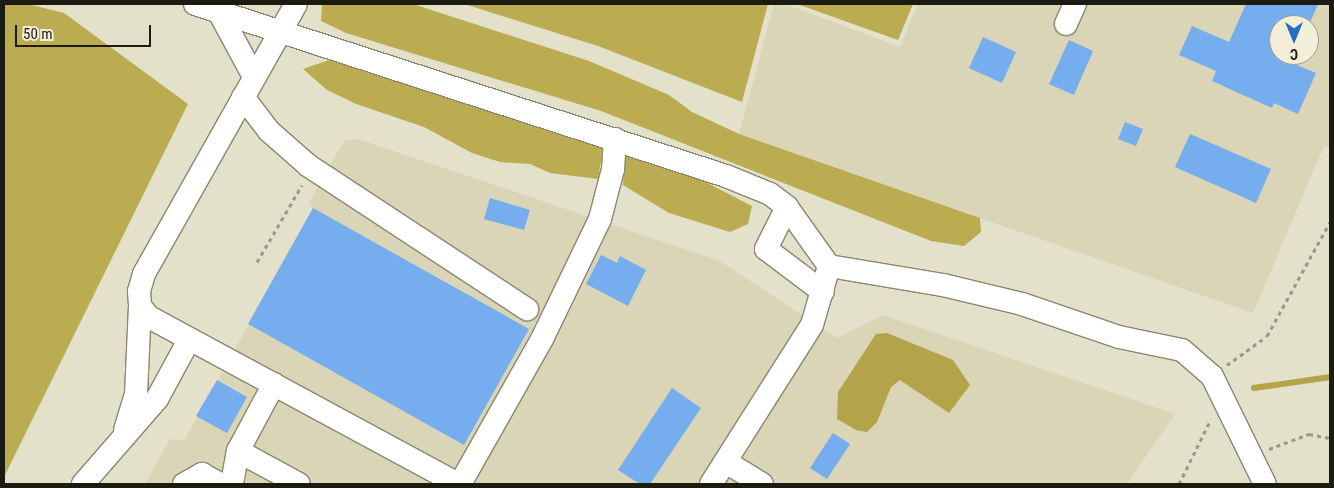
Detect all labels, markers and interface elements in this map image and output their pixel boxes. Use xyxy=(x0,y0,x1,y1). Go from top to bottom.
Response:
scale bar xyxy=(18,15,154,47)
north arrow xyxy=(1269,15,1319,65)
text: 50 m xyxy=(23,25,53,43)
text: С xyxy=(1290,46,1298,62)

